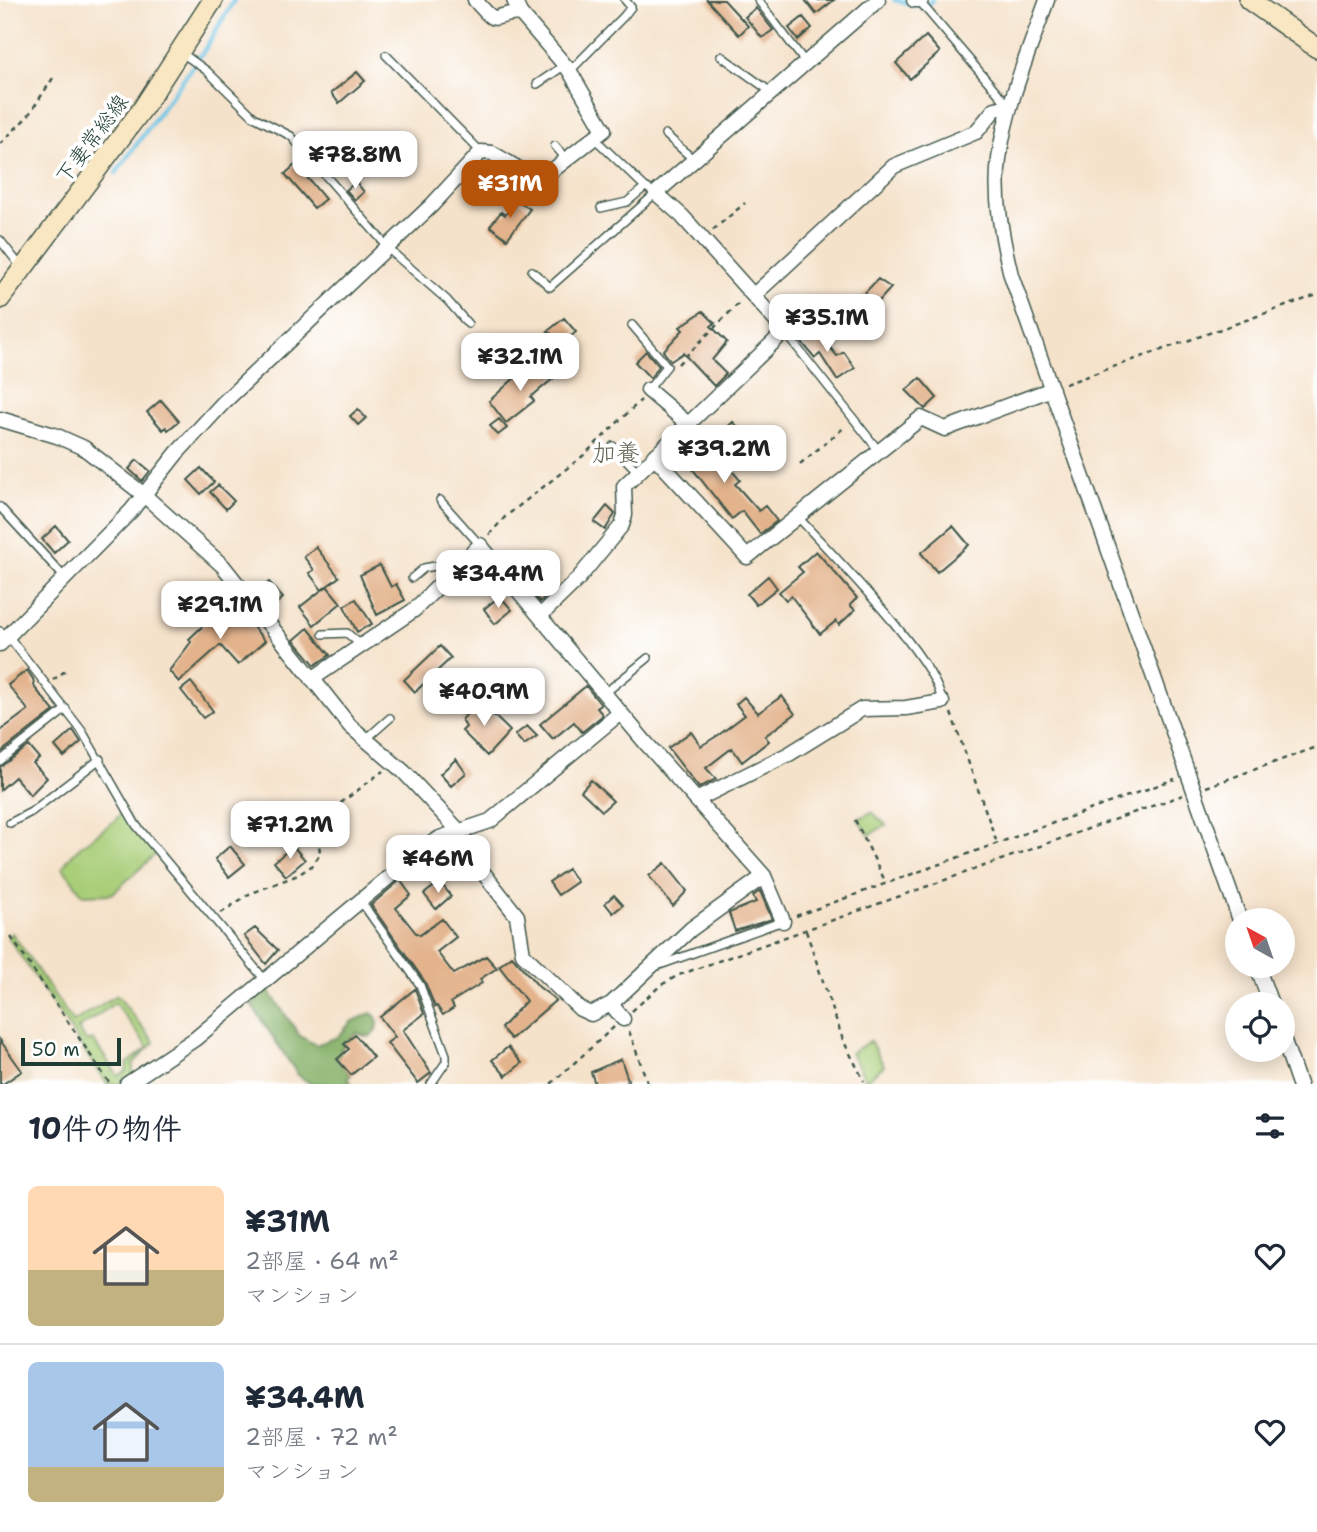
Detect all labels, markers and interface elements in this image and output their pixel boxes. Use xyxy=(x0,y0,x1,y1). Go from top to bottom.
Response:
street label: 下妻常総線 xyxy=(49,89,135,189)
pin: ¥78.8M xyxy=(298,132,412,191)
text: ¥78.8M xyxy=(308,139,402,169)
pin: ¥31M xyxy=(469,160,551,220)
text: ¥31M xyxy=(477,168,543,198)
pin: ¥35.1M xyxy=(770,294,884,354)
text: ¥35.1M xyxy=(785,302,869,332)
pin: ¥32.1M xyxy=(463,334,577,393)
text: ¥32.1M xyxy=(477,341,563,371)
pin: ¥39.2M xyxy=(667,426,781,485)
text: ¥39.2M xyxy=(677,433,771,463)
district label: 加養 xyxy=(592,437,640,469)
pin: ¥34.4M xyxy=(441,550,555,610)
text: ¥34.4M xyxy=(452,558,544,588)
pin: ¥29.1M xyxy=(163,582,277,641)
text: ¥29.1M xyxy=(177,589,263,619)
pin: ¥40.9M xyxy=(427,668,541,728)
text: ¥40.9M xyxy=(439,676,529,706)
pin: ¥71.2M xyxy=(233,802,347,861)
text: ¥71.2M xyxy=(247,809,333,839)
pin: ¥46M xyxy=(397,836,479,895)
text: ¥46M xyxy=(402,843,474,873)
north arrow xyxy=(1225,908,1295,978)
map controls xyxy=(1225,908,1295,1062)
button: locate xyxy=(1225,992,1295,1062)
scale bar xyxy=(21,1035,121,1067)
text: 50 m xyxy=(32,1037,80,1062)
icon: filters xyxy=(1251,1107,1289,1145)
text: 10件の物件 xyxy=(28,1108,182,1149)
text: ¥31M xyxy=(245,1201,330,1242)
icon: home xyxy=(84,1214,168,1298)
icon: heart xyxy=(1251,1237,1289,1275)
text: 2部屋 · 64 m² xyxy=(245,1246,399,1276)
text: マンション xyxy=(245,1280,359,1310)
text: ¥34.4M xyxy=(245,1377,365,1418)
icon: home xyxy=(84,1390,168,1474)
icon: heart xyxy=(1251,1413,1289,1451)
text: 2部屋 · 72 m² xyxy=(245,1422,398,1452)
text: マンション xyxy=(245,1456,359,1486)

